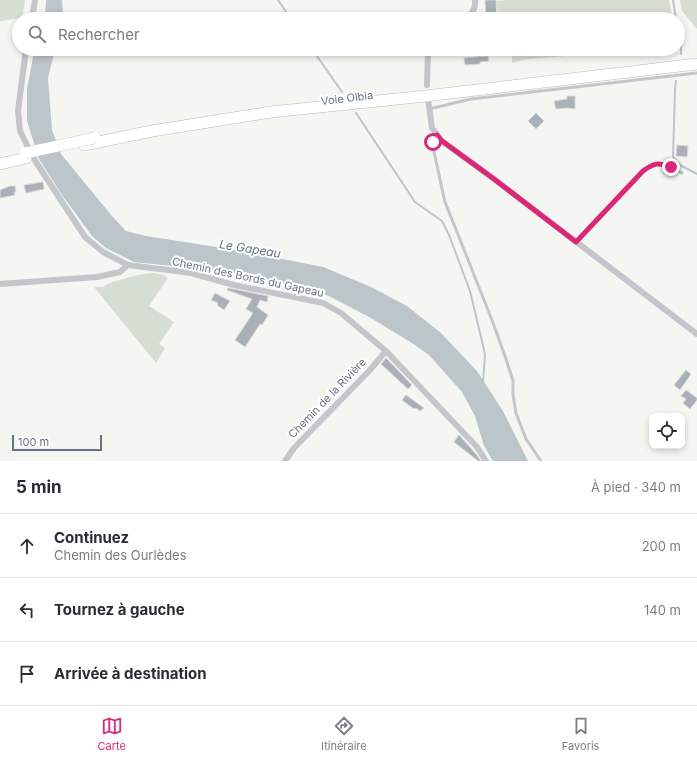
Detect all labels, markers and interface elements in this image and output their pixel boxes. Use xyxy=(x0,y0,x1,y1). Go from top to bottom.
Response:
search box xyxy=(12,12,685,56)
icon: search xyxy=(26,23,48,45)
text: Rechercher xyxy=(58,25,140,44)
street label: Voie Olbia xyxy=(320,88,374,108)
route start xyxy=(424,133,442,151)
route end xyxy=(662,158,680,176)
water label: Le Gapeau xyxy=(218,236,282,261)
street label: Chemin des Bords du Gapeau xyxy=(171,254,325,300)
street label: Chemin de la Rivière xyxy=(285,355,369,441)
map controls xyxy=(649,413,685,449)
button: locate xyxy=(649,413,685,449)
scale bar xyxy=(12,433,102,452)
text: 100 m xyxy=(18,435,49,449)
text: 5 min xyxy=(16,477,62,497)
text: À pied · 340 m xyxy=(591,479,681,495)
text: Continuez xyxy=(54,528,129,547)
icon: ahead xyxy=(16,535,38,557)
text: 200 m xyxy=(642,538,681,554)
text: Chemin des Ourlèdes xyxy=(54,547,187,563)
icon: left xyxy=(16,599,38,621)
text: Tournez à gauche xyxy=(54,600,185,619)
text: 140 m xyxy=(644,602,681,618)
icon: arrive xyxy=(16,663,38,685)
text: Arrivée à destination xyxy=(54,664,207,683)
tab: Carte xyxy=(98,715,126,753)
tab: Itinéraire xyxy=(321,715,367,753)
tab: Favoris xyxy=(562,715,599,753)

